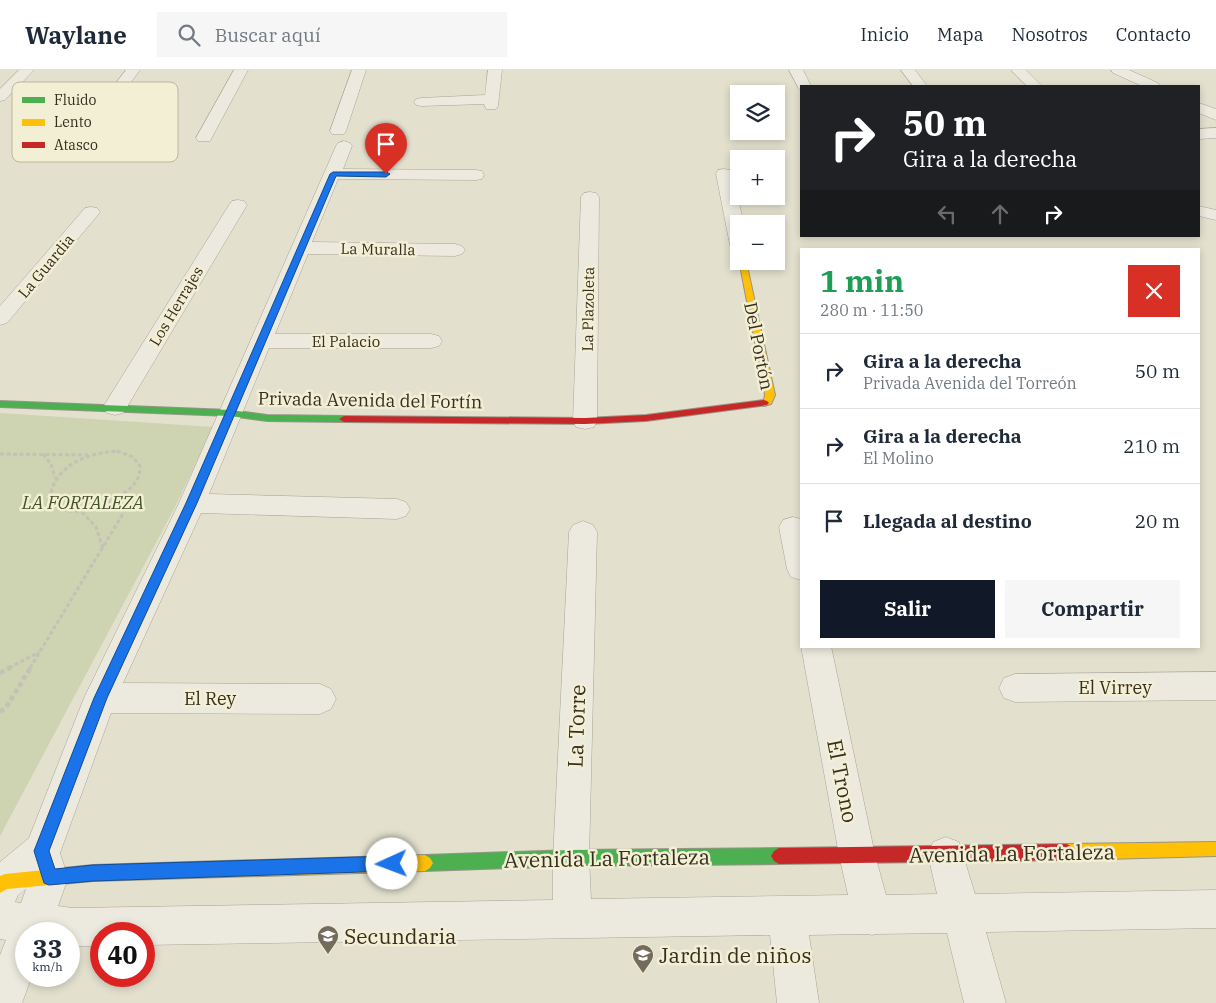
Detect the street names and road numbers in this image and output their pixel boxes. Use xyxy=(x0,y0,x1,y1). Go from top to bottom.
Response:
street label: La Guardia xyxy=(14,230,78,302)
street label: La Muralla xyxy=(340,239,416,259)
street label: Los Herrajes xyxy=(145,263,207,349)
street label: La Plazoleta xyxy=(578,267,598,351)
street label: Del Portón xyxy=(739,300,779,392)
street label: El Palacio xyxy=(312,332,380,351)
street label: Privada Avenida del Fortín xyxy=(258,387,482,413)
street label: El Virrey xyxy=(1078,676,1152,699)
street label: La Torre xyxy=(561,684,591,768)
street label: El Rey xyxy=(184,687,236,710)
street label: El Trono xyxy=(821,737,865,825)
street label: Avenida La Fortaleza xyxy=(909,837,1115,869)
street label: Avenida La Fortaleza xyxy=(504,842,710,874)

